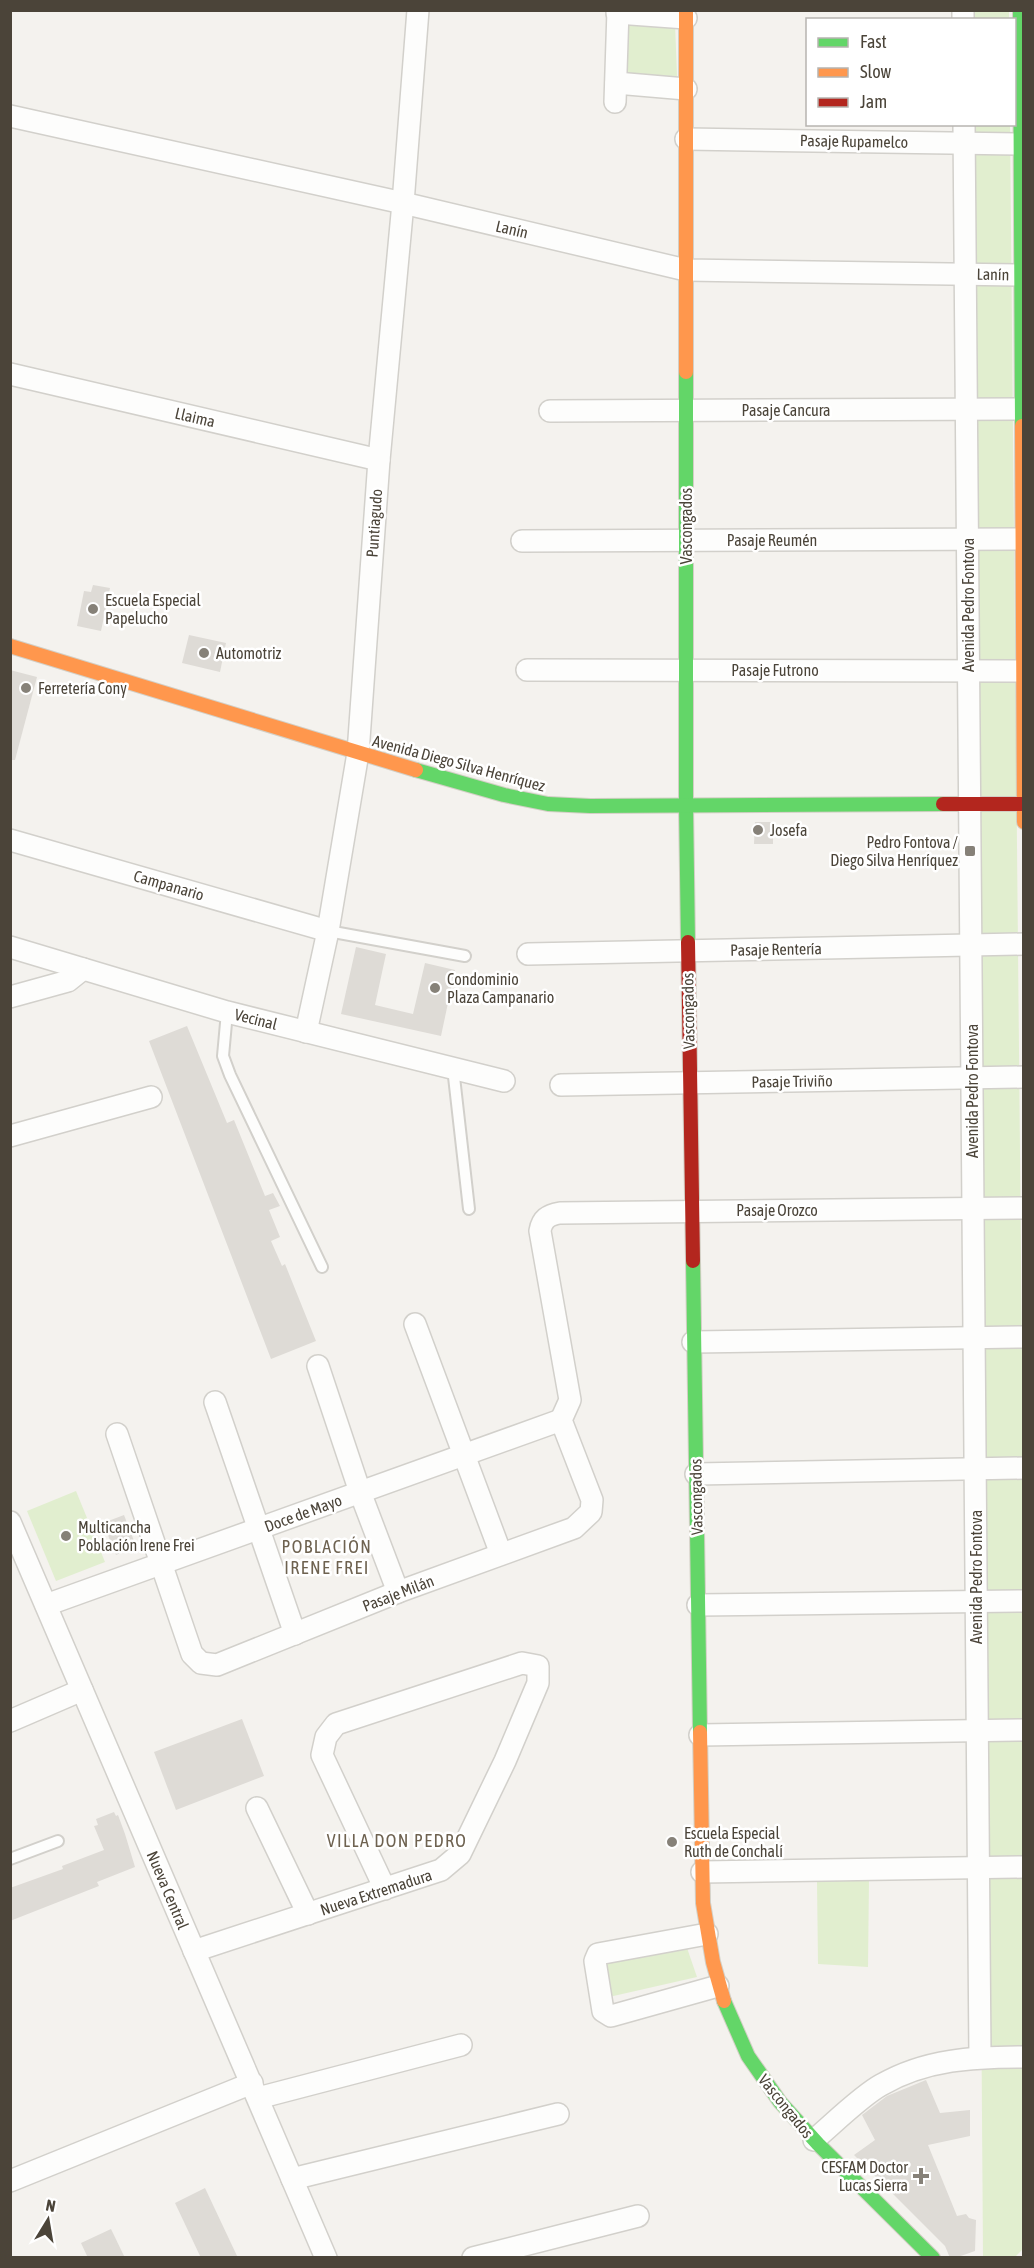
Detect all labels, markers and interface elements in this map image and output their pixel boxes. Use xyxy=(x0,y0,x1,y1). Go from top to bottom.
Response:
legend xyxy=(806,18,1016,126)
text: Fast xyxy=(860,31,887,52)
text: Slow xyxy=(860,61,891,82)
text: Jam xyxy=(860,91,887,112)
street label: Pasaje Rupamelco xyxy=(800,131,908,152)
street label: Lanín xyxy=(494,217,530,241)
street label: Lanín xyxy=(976,265,1010,283)
street label: Pasaje Cancura xyxy=(741,401,831,420)
street label: Llaima xyxy=(173,404,217,430)
street label: Vascongados xyxy=(677,487,696,564)
street label: Puntiagudo xyxy=(363,488,386,558)
street label: Pasaje Reumén xyxy=(727,531,817,550)
street label: Avenida Pedro Fontova xyxy=(959,538,977,672)
place label: Escuela Especial Papelucho xyxy=(105,591,202,628)
marker: Escuela Especial Papelucho xyxy=(86,602,100,616)
place label: Automotriz xyxy=(216,644,282,662)
marker: Automotriz xyxy=(197,646,211,660)
street label: Pasaje Futrono xyxy=(731,661,819,680)
place label: Ferretería Cony xyxy=(38,679,127,698)
marker: Ferretería Cony xyxy=(19,681,33,695)
street label: Avenida Diego Silva Henríquez xyxy=(370,731,548,796)
place label: Josefa xyxy=(770,821,807,839)
marker: Josefa xyxy=(751,823,765,837)
place label: Pedro Fontova / Diego Silva Henríquez xyxy=(830,833,959,870)
marker: Pedro Fontova / Diego Silva Henríquez xyxy=(963,844,977,858)
street label: Campanario xyxy=(131,866,206,905)
street label: Pasaje Rentería xyxy=(730,939,822,960)
place label: Condominio Plaza Campanario xyxy=(447,970,554,1007)
street label: Vascongados xyxy=(678,972,699,1049)
marker: Condominio Plaza Campanario xyxy=(428,981,442,995)
street label: Vecinal xyxy=(233,1005,280,1033)
street label: Avenida Pedro Fontova xyxy=(963,1024,981,1158)
street label: Pasaje Triviño xyxy=(751,1071,833,1092)
street label: Pasaje Orozco xyxy=(736,1201,818,1220)
street label: Vascongados xyxy=(686,1458,707,1535)
street label: Doce de Mayo xyxy=(262,1491,344,1536)
street label: Avenida Pedro Fontova xyxy=(967,1510,985,1644)
place label: Multicancha Población Irene Frei xyxy=(78,1518,195,1554)
marker: Multicancha Población Irene Frei xyxy=(59,1529,73,1543)
district label: POBLACIÓN IRENE FREI xyxy=(282,1536,372,1578)
street label: Pasaje Milán xyxy=(360,1571,437,1616)
place label: Escuela Especial Ruth de Conchalí xyxy=(684,1824,783,1860)
district label: VILLA DON PEDRO xyxy=(327,1830,467,1851)
marker: Escuela Especial Ruth de Conchalí xyxy=(665,1835,679,1849)
street label: Nueva Central xyxy=(143,1848,193,1933)
street label: Nueva Extremadura xyxy=(318,1865,434,1919)
street label: Vascongados xyxy=(754,2071,817,2142)
place label: CESFAM Doctor Lucas Sierra xyxy=(821,2158,908,2194)
marker: CESFAM Doctor Lucas Sierra xyxy=(912,2167,930,2185)
north arrow xyxy=(18,2190,78,2250)
text: N xyxy=(45,2196,57,2215)

